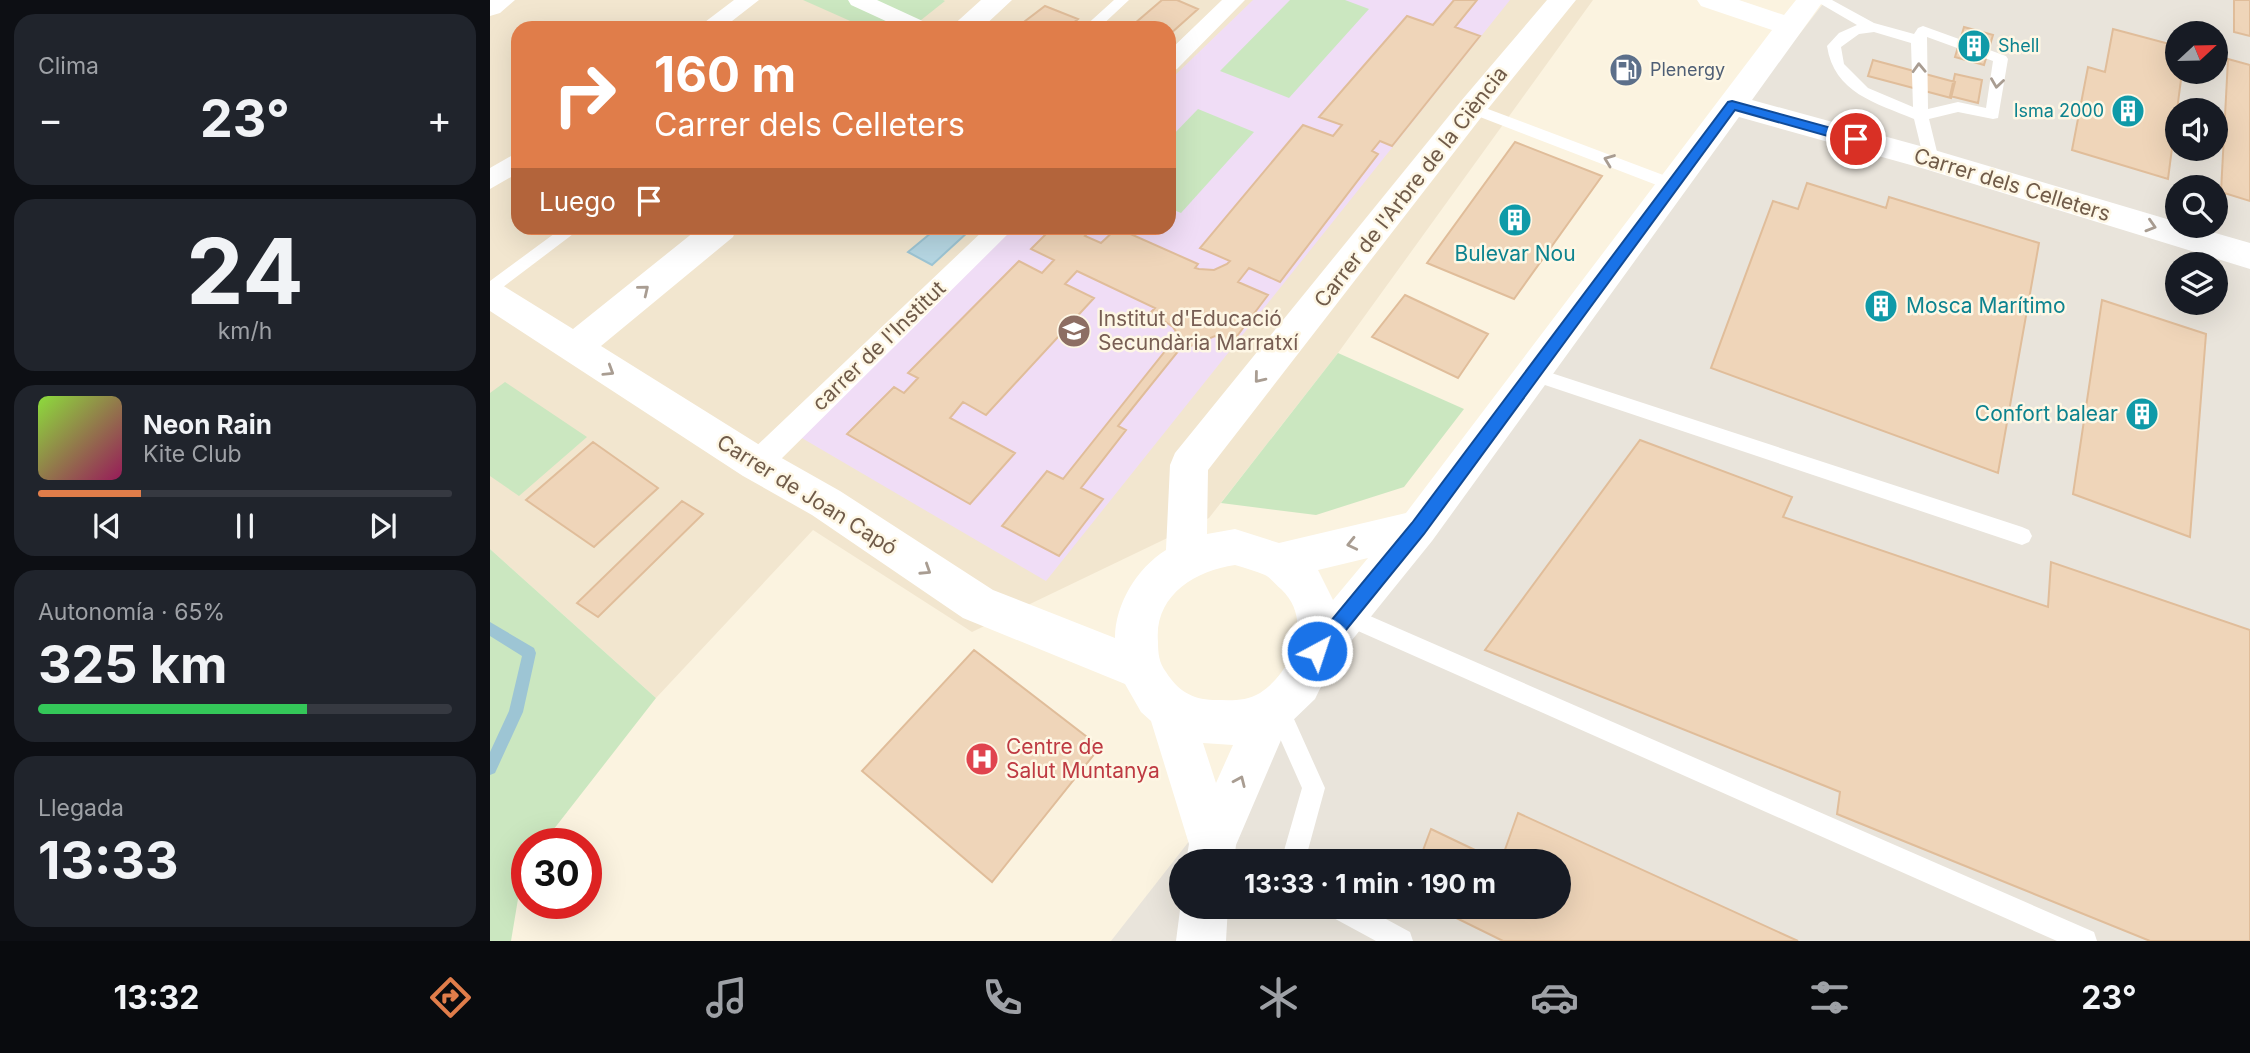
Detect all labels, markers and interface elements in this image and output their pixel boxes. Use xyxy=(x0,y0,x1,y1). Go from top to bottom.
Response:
north arrow xyxy=(2165,21,2228,84)
map controls xyxy=(2165,21,2228,315)
building icon: Shell xyxy=(1955,27,1993,65)
place label: Shell xyxy=(1998,35,2039,56)
text: 160 m xyxy=(654,45,796,104)
icon: right xyxy=(539,49,630,140)
fuel station icon: Plenergy xyxy=(1607,51,1645,89)
text: Clima xyxy=(38,52,99,80)
place label: Plenergy xyxy=(1650,59,1725,80)
street label: Carrer de l'Arbre de la Ciència xyxy=(1309,61,1512,312)
one-way arrow xyxy=(1912,63,1927,74)
one-way arrow xyxy=(1990,77,2005,89)
text: 23° xyxy=(200,87,290,150)
building icon: Isma 2000 xyxy=(2109,92,2147,130)
text: − xyxy=(38,96,63,142)
text: + xyxy=(427,96,452,142)
button: sound xyxy=(2165,98,2228,161)
place label: Isma 2000 xyxy=(2014,100,2104,121)
text: Carrer dels Celleters xyxy=(654,105,965,144)
pin xyxy=(1826,109,1886,169)
icon: arrive xyxy=(1837,120,1875,158)
street label: Carrer dels Celleters xyxy=(1911,143,2113,226)
one-way arrow xyxy=(1604,155,1616,169)
button: search xyxy=(2165,175,2228,238)
icon: arrive xyxy=(630,182,668,220)
text: Luego xyxy=(539,186,616,217)
building icon: Bulevar Nou xyxy=(1496,201,1534,239)
text: 24 xyxy=(186,216,304,326)
one-way arrow xyxy=(2145,218,2157,233)
place label: Bulevar Nou xyxy=(1454,241,1576,266)
button: layers xyxy=(2165,252,2228,315)
street label: carrer de l'Institut xyxy=(807,276,951,416)
one-way arrow xyxy=(636,286,649,298)
building icon: Mosca Marítimo xyxy=(1862,287,1900,325)
place label: Mosca Marítimo xyxy=(1906,293,2066,318)
place label: Institut d'Educació Secundària Marratxí xyxy=(1098,306,1299,355)
school or university icon: Institut d'Educació Secundària Marratxí xyxy=(1055,312,1093,350)
text: km/h xyxy=(218,317,272,345)
one-way arrow xyxy=(601,363,614,376)
one-way arrow xyxy=(1254,370,1267,383)
building icon: Confort balear xyxy=(2123,395,2161,433)
place label: Confort balear xyxy=(1975,401,2118,426)
text: Neon Rain xyxy=(143,409,272,440)
street label: Carrer de Joan Capó xyxy=(713,429,902,560)
text: Kite Club xyxy=(143,440,242,468)
icon: previous xyxy=(88,507,126,545)
icon: pause xyxy=(226,507,264,545)
icon: next xyxy=(364,507,402,545)
one-way arrow xyxy=(1346,536,1358,550)
one-way arrow xyxy=(919,561,932,574)
text: Autonomía · 65% xyxy=(38,598,225,626)
position arrow xyxy=(1280,614,1354,688)
text: 325 km xyxy=(38,633,228,696)
place label: Centre de Salut Muntanya xyxy=(1006,734,1160,783)
hospital icon: Centre de Salut Muntanya xyxy=(963,740,1001,778)
one-way arrow xyxy=(1232,776,1246,788)
text: Llegada xyxy=(38,794,124,822)
speed limit sign: 30 xyxy=(511,828,602,919)
text: 13:33 xyxy=(38,829,179,892)
text: 13:33 · 1 min · 190 m xyxy=(1244,868,1496,899)
icon: directions xyxy=(426,973,475,1022)
icon: music xyxy=(702,973,751,1022)
icon: phone xyxy=(978,973,1027,1022)
icon: climate xyxy=(1254,973,1303,1022)
icon: car xyxy=(1530,973,1579,1022)
icon: filters xyxy=(1805,973,1854,1022)
text: 13:32 xyxy=(113,978,199,1017)
text: 23° xyxy=(2081,978,2137,1017)

